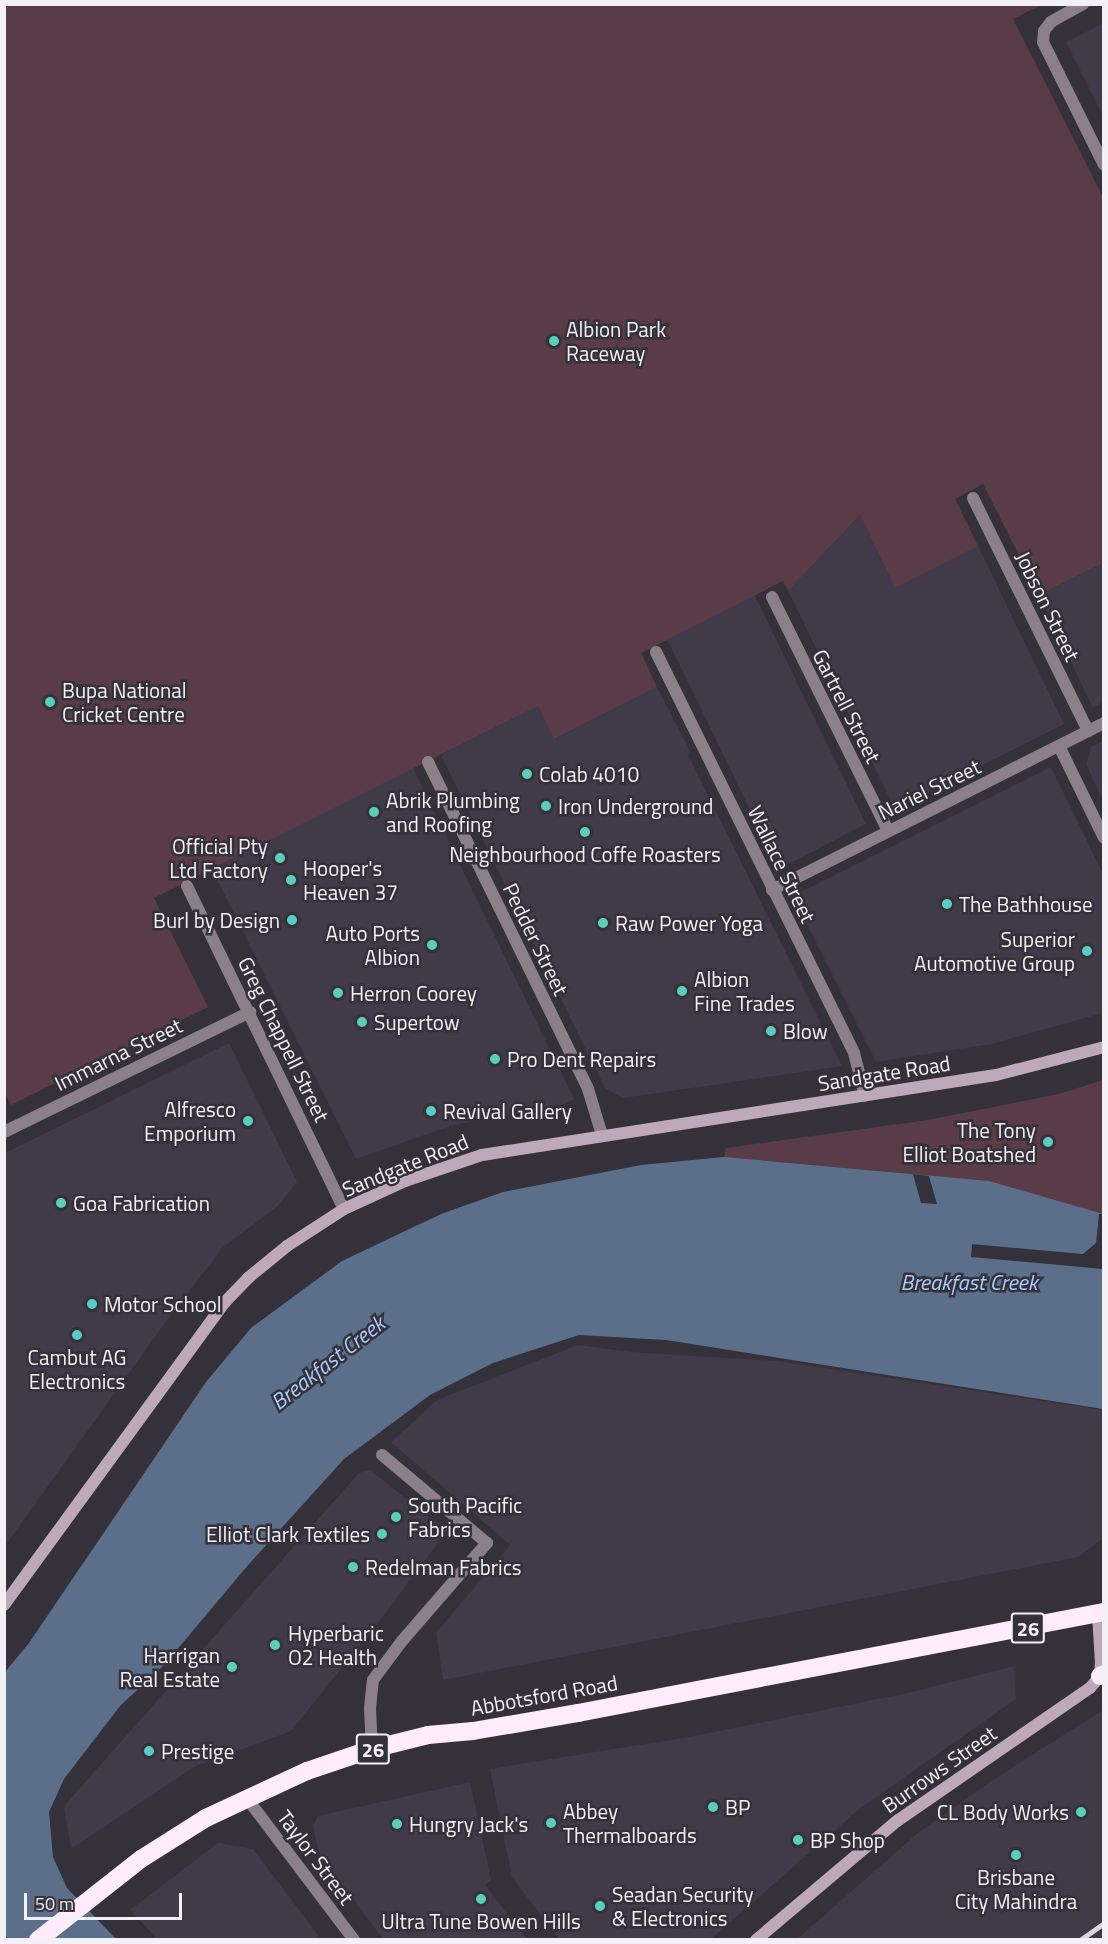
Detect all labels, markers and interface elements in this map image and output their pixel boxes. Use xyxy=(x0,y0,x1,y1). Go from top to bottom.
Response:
place label: Albion Park Raceway xyxy=(566,316,666,366)
marker: Albion Park Raceway xyxy=(547,334,561,348)
street label: Jobson Street xyxy=(1011,547,1085,665)
street label: Gartrell Street xyxy=(808,645,886,767)
place label: Bupa National Cricket Centre xyxy=(62,677,187,727)
marker: Bupa National Cricket Centre xyxy=(43,695,57,709)
street label: Nariel Street xyxy=(874,753,984,825)
place label: Colab 4010 xyxy=(539,761,639,787)
marker: Colab 4010 xyxy=(520,767,534,781)
place label: Abrik Plumbing and Roofing xyxy=(386,787,520,837)
place label: Iron Underground xyxy=(558,793,713,819)
marker: Iron Underground xyxy=(539,799,553,813)
street label: Wallace Street xyxy=(743,801,821,927)
marker: Abrik Plumbing and Roofing xyxy=(367,805,381,819)
marker: Neighbourhood Coffe Roasters xyxy=(578,825,592,839)
place label: Official Pty Ltd Factory xyxy=(169,833,268,883)
place label: Neighbourhood Coffe Roasters xyxy=(449,841,721,867)
marker: Official Pty Ltd Factory xyxy=(273,851,287,865)
place label: Hooper's Heaven 37 xyxy=(303,855,398,905)
marker: Hooper's Heaven 37 xyxy=(284,873,298,887)
street label: Pedder Street xyxy=(498,879,574,999)
place label: The Bathhouse xyxy=(959,891,1093,917)
marker: The Bathhouse xyxy=(940,897,954,911)
place label: Burl by Design xyxy=(153,907,280,933)
place label: Raw Power Yoga xyxy=(615,910,763,936)
marker: Burl by Design xyxy=(285,913,299,927)
marker: Raw Power Yoga xyxy=(596,916,610,930)
place label: Auto Ports Albion xyxy=(325,920,420,970)
place label: Superior Automotive Group xyxy=(914,926,1075,976)
marker: Auto Ports Albion xyxy=(425,938,439,952)
marker: Superior Automotive Group xyxy=(1080,944,1094,958)
street label: Greg Chappell Street xyxy=(233,952,335,1126)
place label: Albion Fine Trades xyxy=(694,966,795,1016)
place label: Herron Coorey xyxy=(350,980,477,1006)
marker: Albion Fine Trades xyxy=(675,984,689,998)
marker: Herron Coorey xyxy=(331,986,345,1000)
place label: Supertow xyxy=(374,1009,460,1035)
street label: Immarna Street xyxy=(50,1012,186,1096)
marker: Supertow xyxy=(355,1015,369,1029)
place label: Blow xyxy=(783,1018,828,1044)
marker: Blow xyxy=(764,1024,778,1038)
place label: Pro Dent Repairs xyxy=(507,1046,656,1072)
street label: Sandgate Road xyxy=(816,1050,952,1096)
marker: Pro Dent Repairs xyxy=(488,1052,502,1066)
place label: Alfresco Emporium xyxy=(144,1096,236,1146)
place label: Revival Gallery xyxy=(443,1098,572,1124)
marker: Revival Gallery xyxy=(424,1104,438,1118)
marker: Alfresco Emporium xyxy=(241,1114,255,1128)
place label: The Tony Elliot Boatshed xyxy=(902,1117,1036,1167)
street label: Sandgate Road xyxy=(338,1128,472,1202)
marker: The Tony Elliot Boatshed xyxy=(1041,1135,1055,1149)
place label: Goa Fabrication xyxy=(73,1190,210,1216)
marker: Goa Fabrication xyxy=(54,1196,68,1210)
water label: Breakfast Creek xyxy=(900,1270,1038,1296)
place label: Motor School xyxy=(104,1291,222,1317)
marker: Motor School xyxy=(85,1297,99,1311)
water label: Breakfast Creek xyxy=(266,1310,390,1416)
marker: Cambut AG Electronics xyxy=(70,1328,84,1342)
place label: Cambut AG Electronics xyxy=(28,1344,126,1394)
place label: South Pacific Fabrics xyxy=(408,1492,522,1542)
marker: South Pacific Fabrics xyxy=(389,1510,403,1524)
place label: Elliot Clark Textiles xyxy=(206,1521,370,1547)
marker: Elliot Clark Textiles xyxy=(375,1527,389,1541)
place label: Redelman Fabrics xyxy=(365,1554,522,1580)
marker: Redelman Fabrics xyxy=(346,1560,360,1574)
road number: 26 xyxy=(1010,1611,1046,1645)
place label: Hyperbaric O2 Health xyxy=(288,1620,384,1670)
marker: Hyperbaric O2 Health xyxy=(266,1636,284,1654)
place label: Harrigan Real Estate xyxy=(119,1642,220,1692)
marker: Harrigan Real Estate xyxy=(225,1660,239,1674)
street label: Abbotsford Road xyxy=(469,1670,619,1720)
street label: Burrows Street xyxy=(877,1720,1001,1818)
road number: 26 xyxy=(355,1732,391,1766)
place label: Prestige xyxy=(161,1738,234,1764)
marker: Prestige xyxy=(142,1744,156,1758)
place label: BP xyxy=(725,1794,750,1820)
place label: Abbey Thermalboards xyxy=(563,1798,697,1848)
place label: CL Body Works xyxy=(937,1799,1069,1825)
marker: BP xyxy=(706,1800,720,1814)
street label: Taylor Street xyxy=(272,1805,360,1909)
marker: CL Body Works xyxy=(1074,1805,1088,1819)
place label: Hungry Jack's xyxy=(409,1811,528,1837)
marker: Abbey Thermalboards xyxy=(544,1816,558,1830)
marker: Hungry Jack's xyxy=(390,1817,404,1831)
place label: BP Shop xyxy=(810,1827,885,1853)
marker: BP Shop xyxy=(791,1833,805,1847)
marker: Brisbane City Mahindra xyxy=(1009,1848,1023,1862)
place label: Brisbane City Mahindra xyxy=(955,1864,1077,1914)
scale bar xyxy=(27,1881,184,1919)
place label: Seadan Security & Electronics xyxy=(612,1881,754,1931)
text: 50 m xyxy=(35,1890,74,1917)
marker: Ultra Tune Bowen Hills xyxy=(474,1892,488,1906)
marker: Seadan Security & Electronics xyxy=(593,1899,607,1913)
place label: Ultra Tune Bowen Hills xyxy=(381,1908,581,1934)

